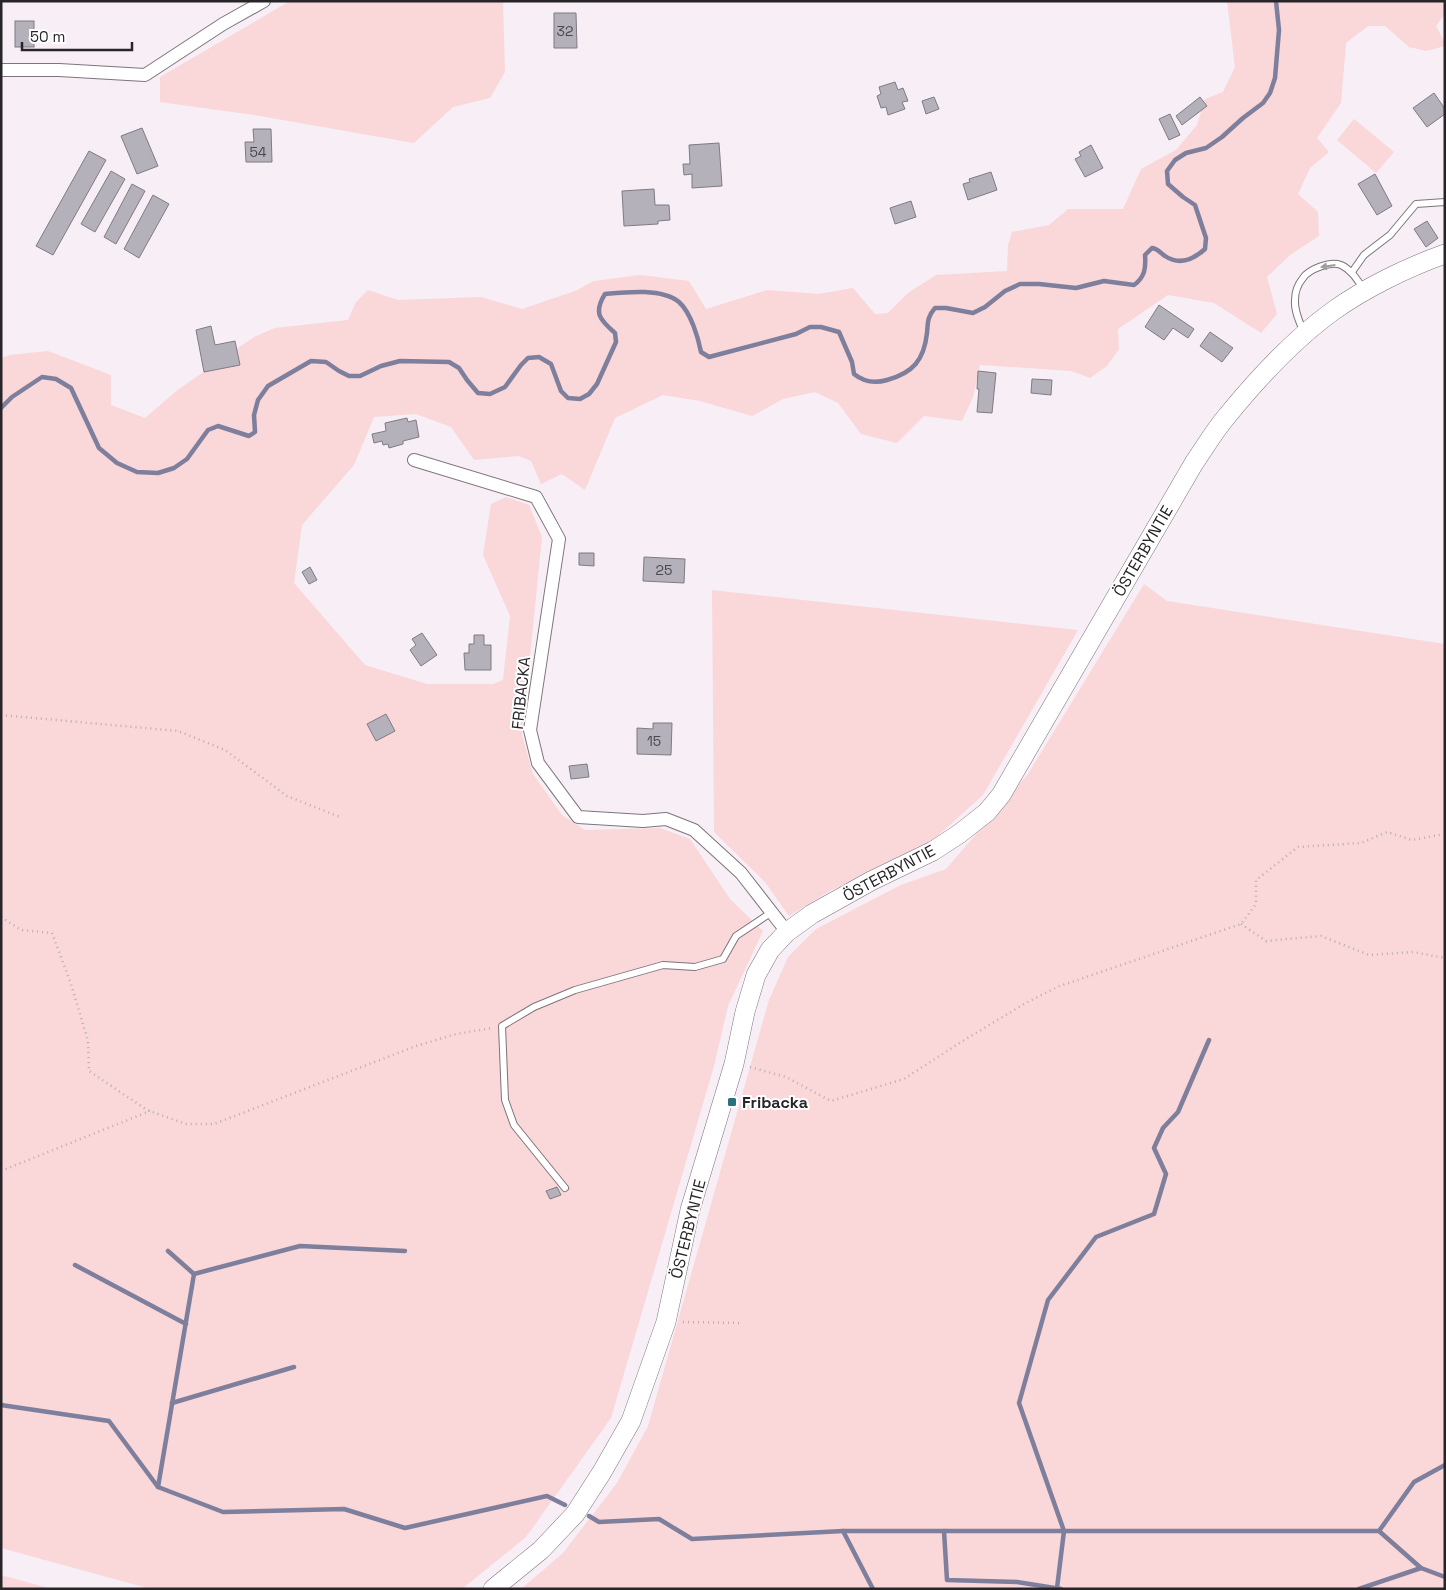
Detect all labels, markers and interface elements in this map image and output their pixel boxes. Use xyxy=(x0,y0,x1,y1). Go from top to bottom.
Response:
scale bar xyxy=(22,20,132,52)
house number: 32 xyxy=(557,22,573,40)
text: 50 m xyxy=(30,27,65,46)
house number: 54 xyxy=(249,143,267,161)
one-way arrow xyxy=(1320,262,1336,270)
street label: ÖSTERBYNTIE xyxy=(1109,502,1177,600)
house number: 25 xyxy=(656,561,672,579)
street label: FRIBACKA xyxy=(507,656,535,730)
house number: 15 xyxy=(647,732,661,750)
street label: ÖSTERBYNTIE xyxy=(839,840,939,906)
place label: Fribacka xyxy=(742,1092,808,1113)
marker: Fribacka xyxy=(726,1096,738,1108)
street label: ÖSTERBYNTIE xyxy=(666,1177,710,1281)

